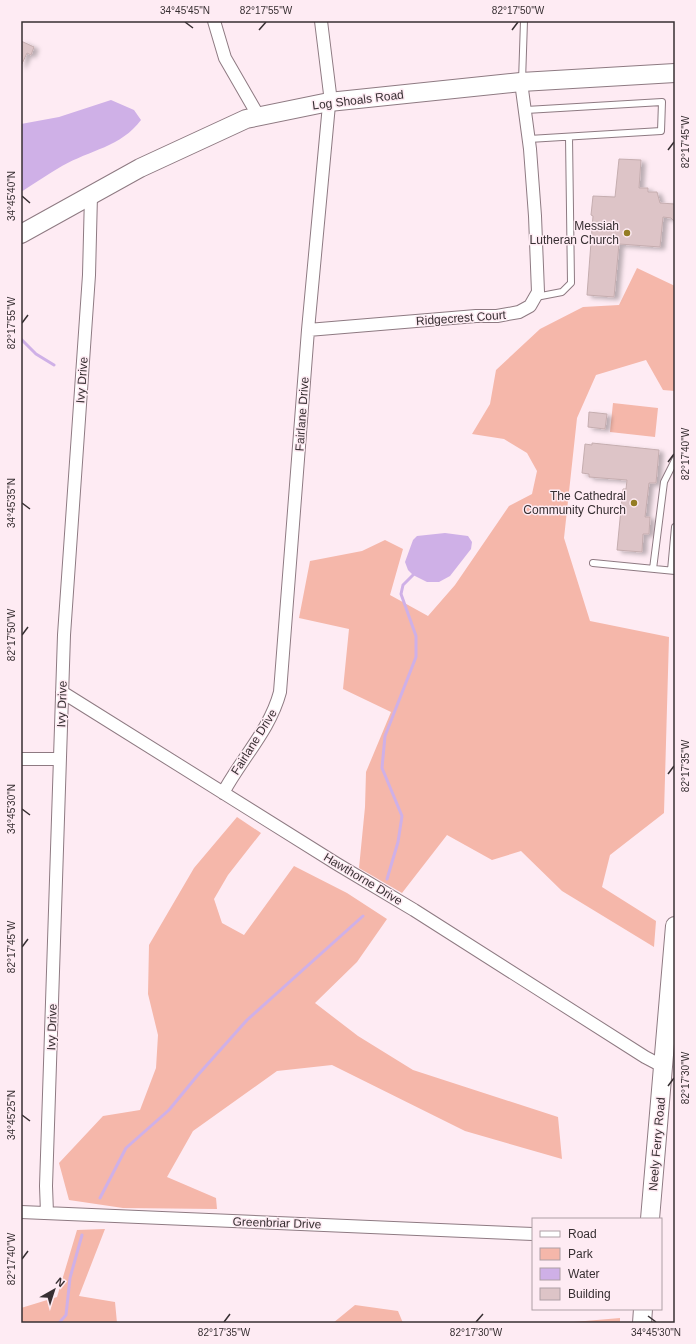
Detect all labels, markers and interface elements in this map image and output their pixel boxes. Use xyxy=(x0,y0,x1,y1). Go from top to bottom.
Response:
text: 34°45'45"N xyxy=(160,5,210,16)
text: 82°17'55"W xyxy=(240,5,293,16)
text: 82°17'50"W xyxy=(492,5,545,16)
street label: Log Shoals Road xyxy=(311,87,405,113)
text: 82°17'45"W xyxy=(680,115,691,168)
text: 34°45'40"N xyxy=(6,171,17,221)
place label: Messiah Lutheran Church xyxy=(530,219,619,247)
marker: Messiah Lutheran Church xyxy=(622,228,632,238)
text: 82°17'55"W xyxy=(6,296,17,349)
street label: Ridgecrest Court xyxy=(416,308,507,328)
street label: Ivy Drive xyxy=(73,356,91,404)
street label: Fairlane Drive xyxy=(292,376,312,452)
text: 82°17'40"W xyxy=(680,427,691,480)
text: 34°45'35"N xyxy=(6,478,17,528)
place label: The Cathedral Community Church xyxy=(523,489,626,517)
marker: The Cathedral Community Church xyxy=(629,498,639,508)
text: 82°17'50"W xyxy=(6,608,17,661)
street label: Ivy Drive xyxy=(54,680,70,728)
street label: Fairlane Drive xyxy=(228,706,280,777)
text: 82°17'35"W xyxy=(680,739,691,792)
text: 34°45'30"N xyxy=(6,784,17,834)
street label: Hawthorne Drive xyxy=(321,850,405,908)
text: 82°17'45"W xyxy=(6,920,17,973)
street label: Ivy Drive xyxy=(44,1003,60,1051)
text: 82°17'30"W xyxy=(680,1051,691,1104)
text: 34°45'25"N xyxy=(6,1090,17,1140)
street label: Neely Ferry Road xyxy=(646,1097,668,1191)
street label: Greenbriar Drive xyxy=(232,1214,322,1232)
legend xyxy=(532,1218,662,1310)
text: Road xyxy=(568,1227,597,1241)
text: 82°17'40"W xyxy=(6,1232,17,1285)
text: Park xyxy=(568,1247,594,1261)
text: Water xyxy=(568,1267,600,1281)
north arrow xyxy=(34,1270,74,1310)
text: N xyxy=(53,1275,67,1289)
text: Building xyxy=(568,1287,611,1301)
text: 82°17'35"W xyxy=(198,1327,251,1338)
text: 82°17'30"W xyxy=(450,1327,503,1338)
text: 34°45'30"N xyxy=(631,1327,681,1338)

